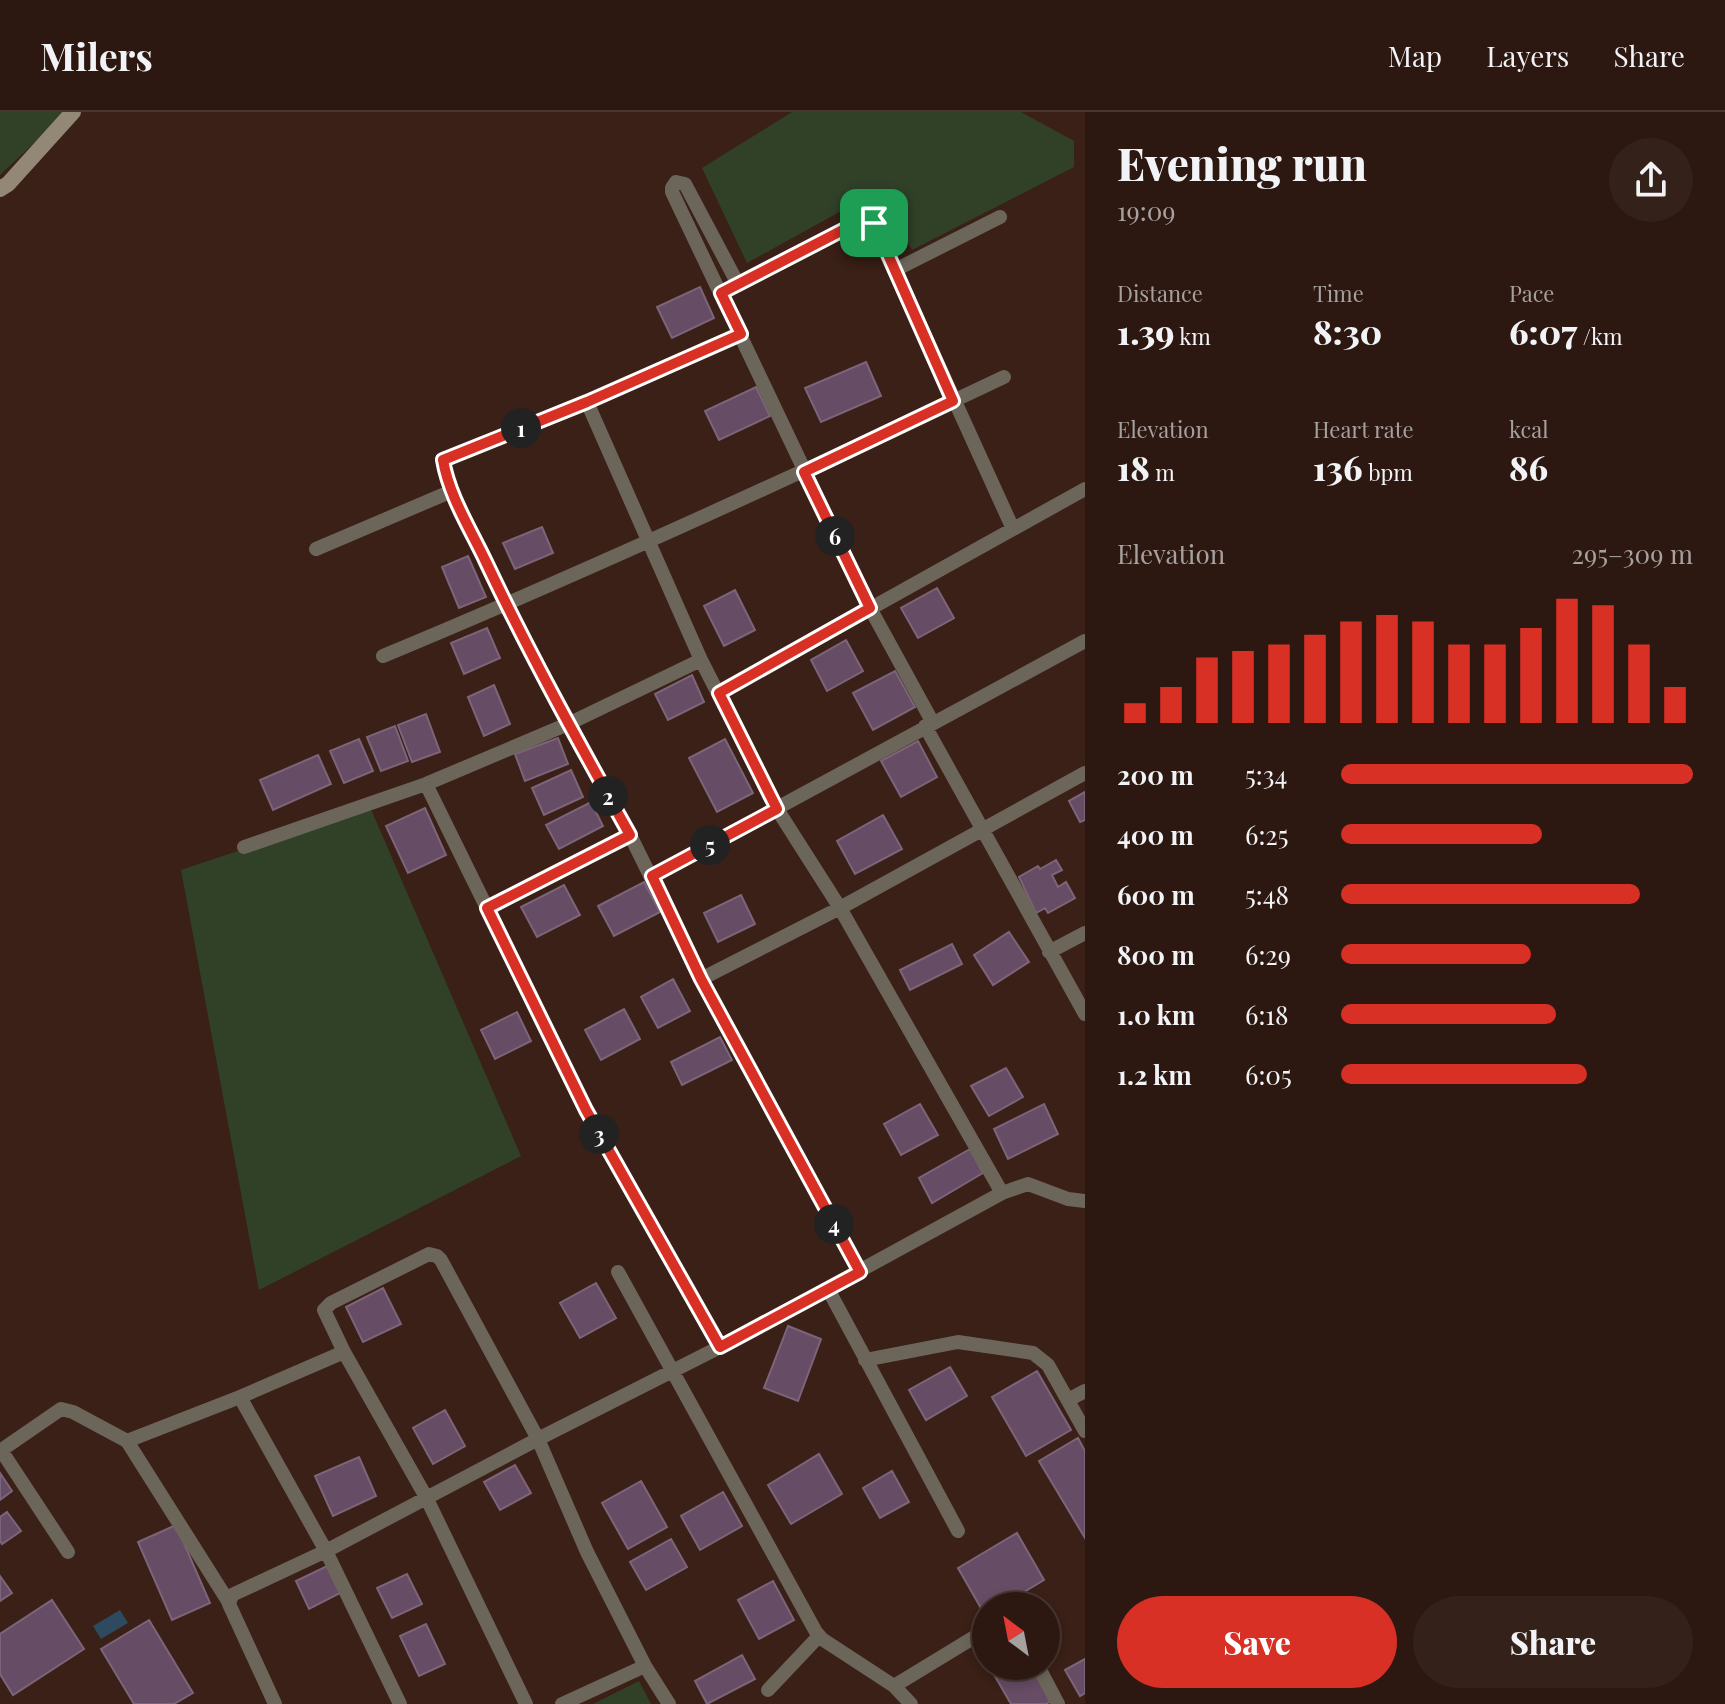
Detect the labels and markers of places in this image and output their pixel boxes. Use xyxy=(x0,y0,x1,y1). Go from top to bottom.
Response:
pin xyxy=(840,189,908,257)
pin: 1 xyxy=(501,408,541,448)
pin: 6 xyxy=(815,516,855,556)
pin: 2 xyxy=(588,776,628,816)
pin: 5 xyxy=(690,825,730,865)
pin: 3 xyxy=(579,1114,619,1154)
pin: 4 xyxy=(814,1204,854,1244)

